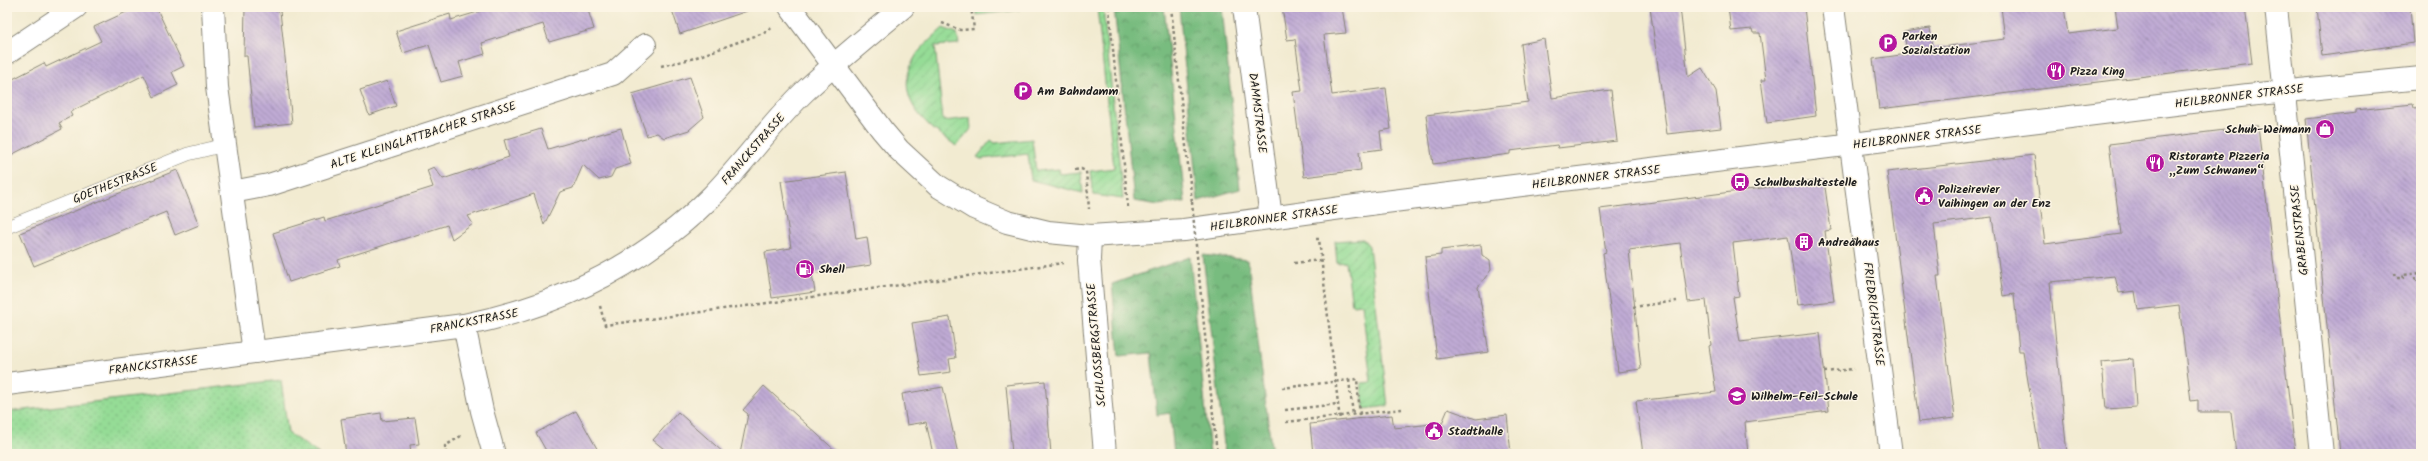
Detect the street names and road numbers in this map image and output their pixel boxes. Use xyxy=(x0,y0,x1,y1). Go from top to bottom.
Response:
street label: DAMMSTRASSE xyxy=(1243,72,1272,155)
street label: HEILBRONNER STRASSE xyxy=(2174,79,2305,114)
street label: ALTE KLEINGLATTBACHER STRASSE xyxy=(328,96,520,175)
street label: FRANCKSTRASSE xyxy=(717,108,791,189)
street label: HEILBRONNER STRASSE xyxy=(1852,120,1983,155)
street label: GOETHESTRASSE xyxy=(70,157,161,209)
street label: HEILBRONNER STRASSE xyxy=(1531,160,1662,195)
street label: GRABENSTRASSE xyxy=(2285,183,2314,276)
street label: HEILBRONNER STRASSE xyxy=(1209,200,1340,237)
street label: FRIEDRICHSTRASSE xyxy=(1858,261,1889,368)
street label: SCHLOSSBERGSTRASSE xyxy=(1082,281,1111,408)
street label: FRANCKSTRASSE xyxy=(428,303,521,339)
street label: FRANCKSTRASSE xyxy=(107,350,200,380)

